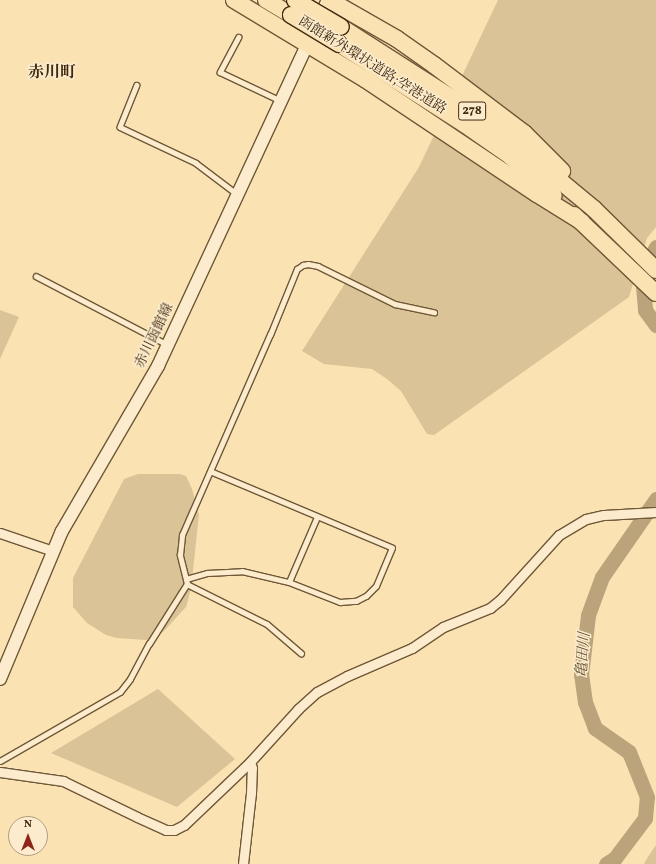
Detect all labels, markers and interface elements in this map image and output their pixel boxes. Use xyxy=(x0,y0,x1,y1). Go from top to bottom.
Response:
street label: 函館新外環状道路;空港道路 xyxy=(295,13,449,119)
district label: 赤川町 xyxy=(28,63,76,83)
road number: 278 xyxy=(458,100,486,122)
street label: 赤川函館線 xyxy=(132,301,178,371)
water label: 亀田川 xyxy=(573,632,595,678)
north arrow xyxy=(8,816,48,856)
text: N xyxy=(24,817,32,832)

